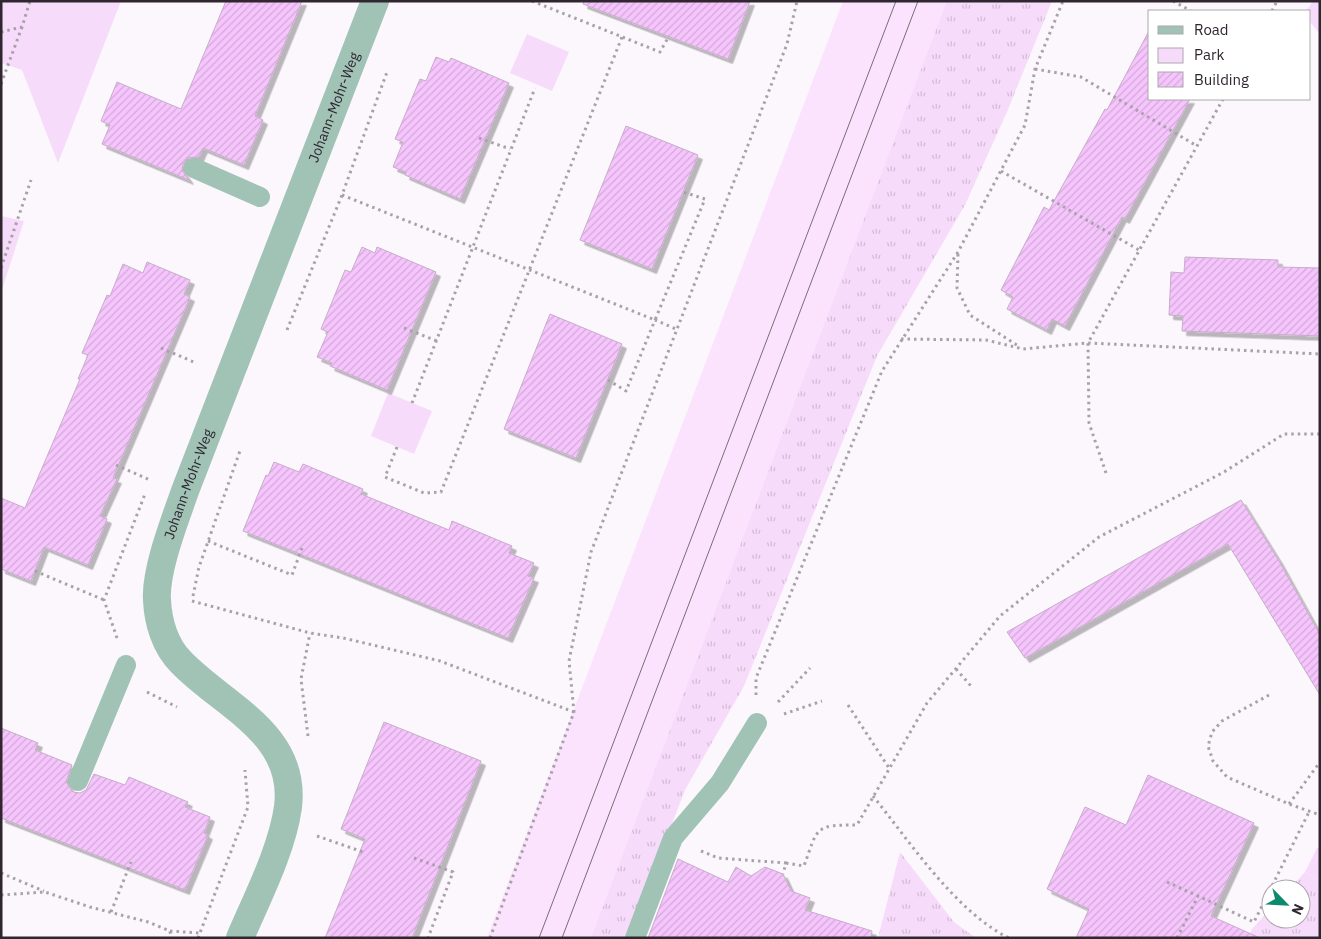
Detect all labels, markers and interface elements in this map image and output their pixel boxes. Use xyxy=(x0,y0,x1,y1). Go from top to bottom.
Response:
legend xyxy=(1148,10,1311,100)
text: Road xyxy=(1194,20,1229,39)
text: Park xyxy=(1194,45,1224,64)
street label: Johann-Mohr-Weg xyxy=(304,49,364,165)
text: Building xyxy=(1194,70,1249,89)
street label: Johann-Mohr-Weg xyxy=(160,426,217,542)
north arrow xyxy=(1261,879,1311,929)
text: N xyxy=(1288,901,1308,918)

